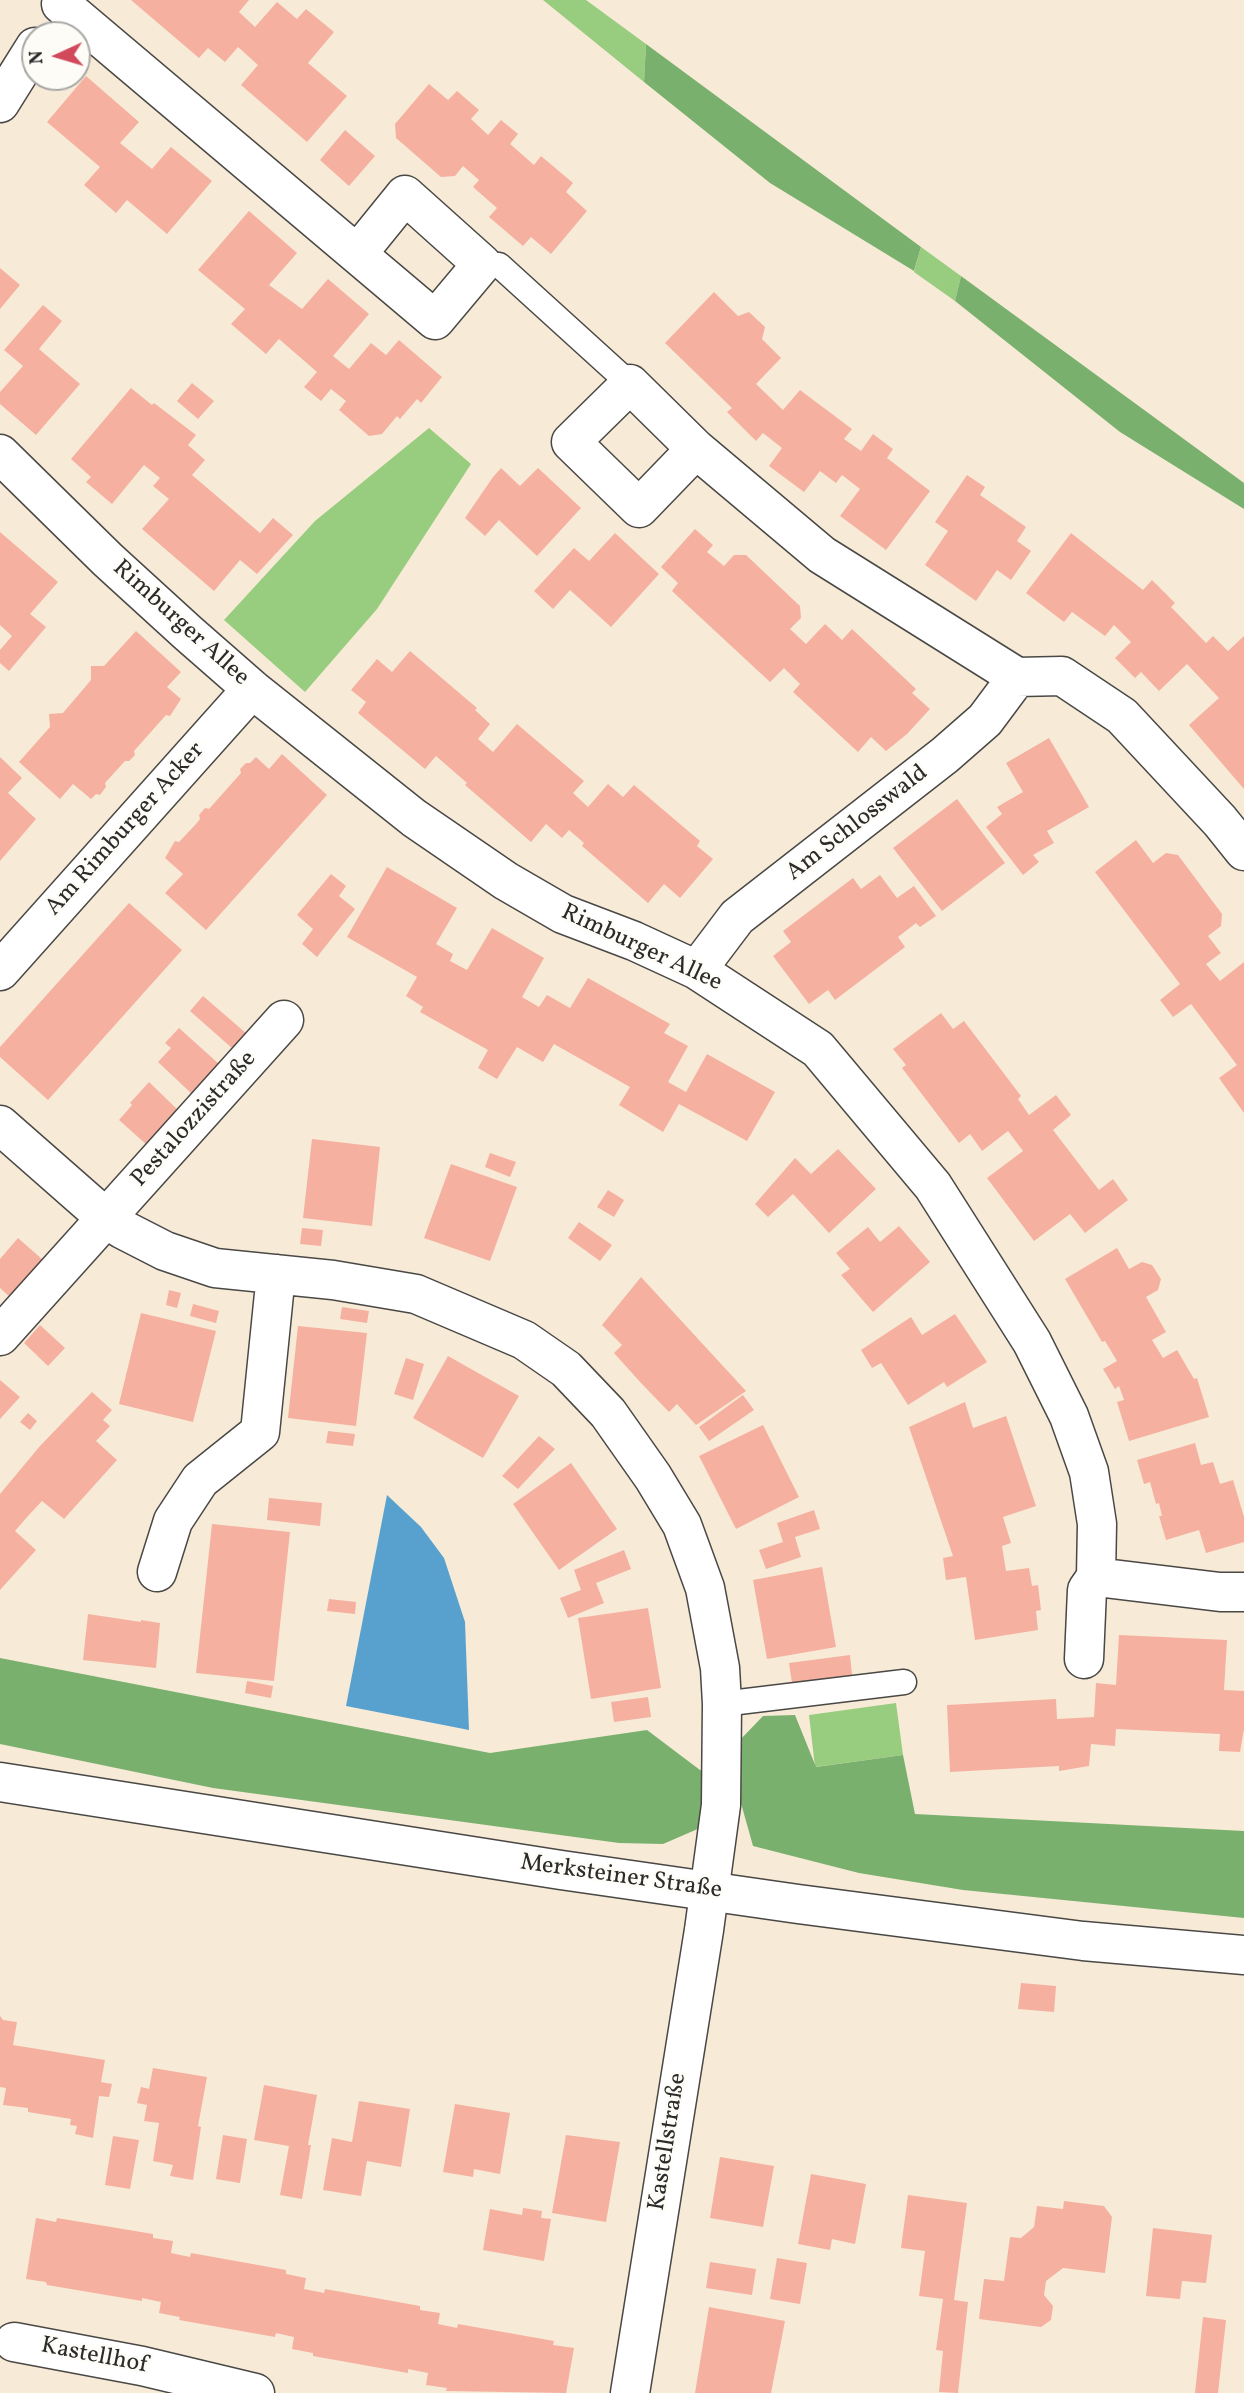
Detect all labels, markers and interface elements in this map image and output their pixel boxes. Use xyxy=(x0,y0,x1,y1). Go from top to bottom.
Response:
north arrow xyxy=(21,21,91,91)
text: N xyxy=(24,50,50,65)
street label: Rimburger Allee xyxy=(106,555,254,693)
street label: Am Rimburger Acker xyxy=(40,737,212,923)
street label: Am Schlosswald xyxy=(781,760,935,888)
street label: Rimburger Allee xyxy=(556,899,726,999)
street label: Pestalozzistraße xyxy=(126,1046,264,1194)
street label: Merksteiner Straße xyxy=(518,1850,724,1906)
street label: Kastellstraße xyxy=(644,2071,694,2213)
street label: Kastellhof xyxy=(38,2333,150,2381)

